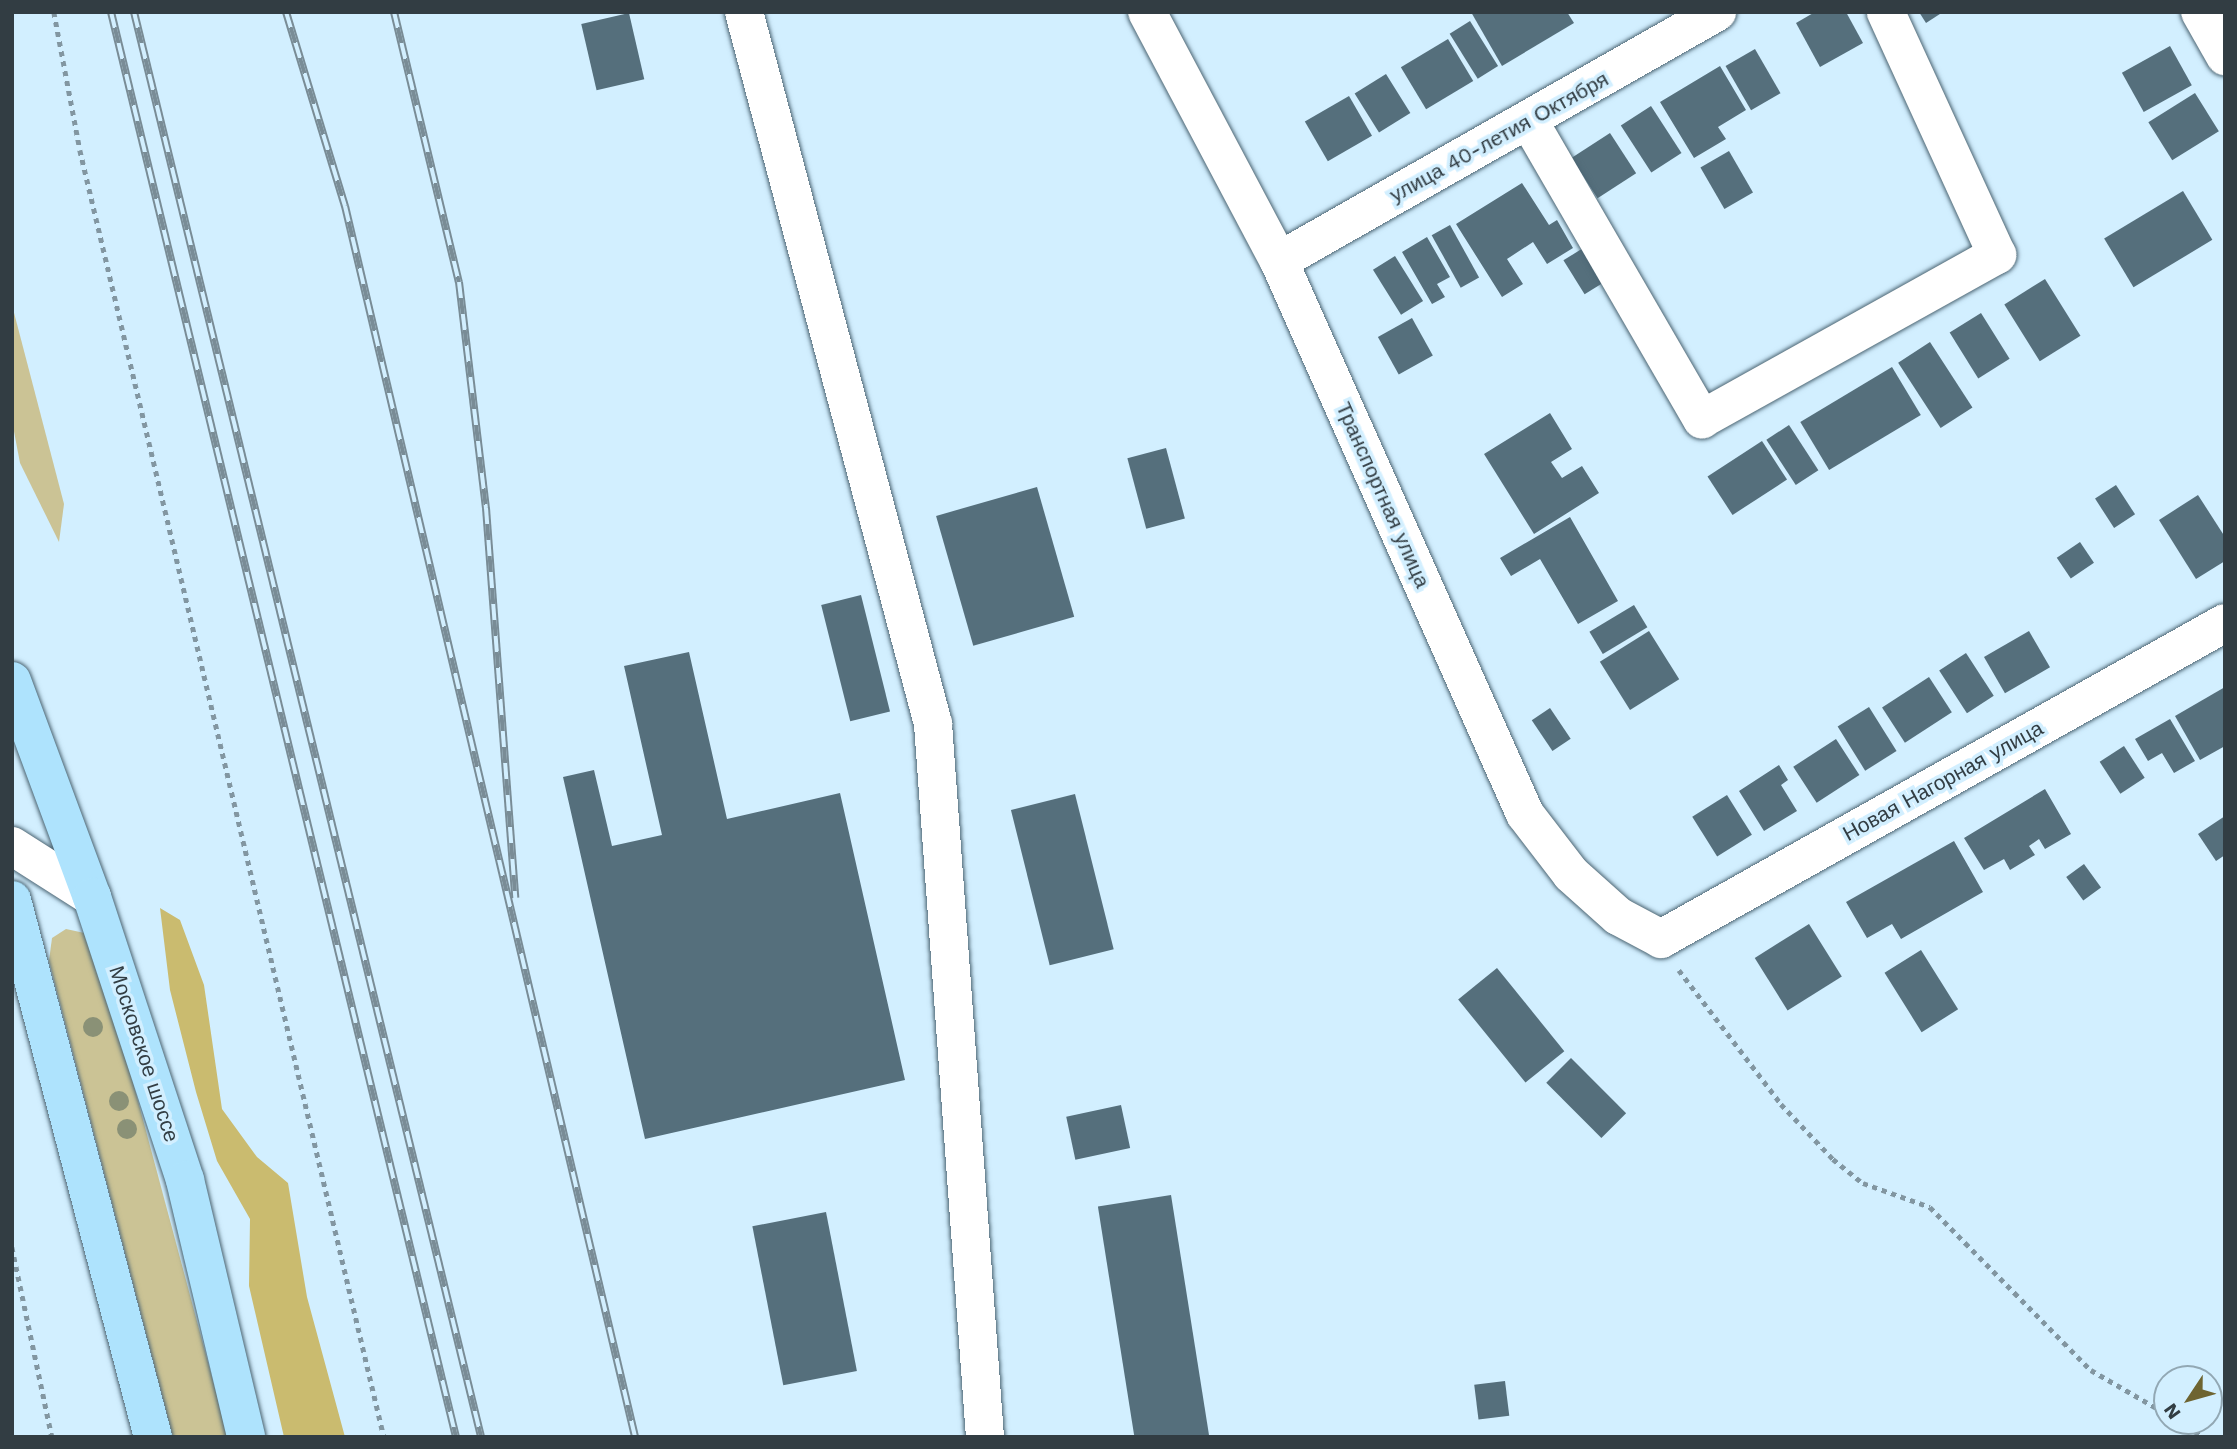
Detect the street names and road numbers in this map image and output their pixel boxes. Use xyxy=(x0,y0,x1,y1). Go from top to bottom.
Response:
street label: улица 40-летия Октября xyxy=(1385,66,1613,208)
street label: Транспортная улица xyxy=(1331,398,1435,592)
street label: Новая Нагорная улица xyxy=(1839,715,2047,847)
street label: Московское шоссе xyxy=(104,963,184,1145)

